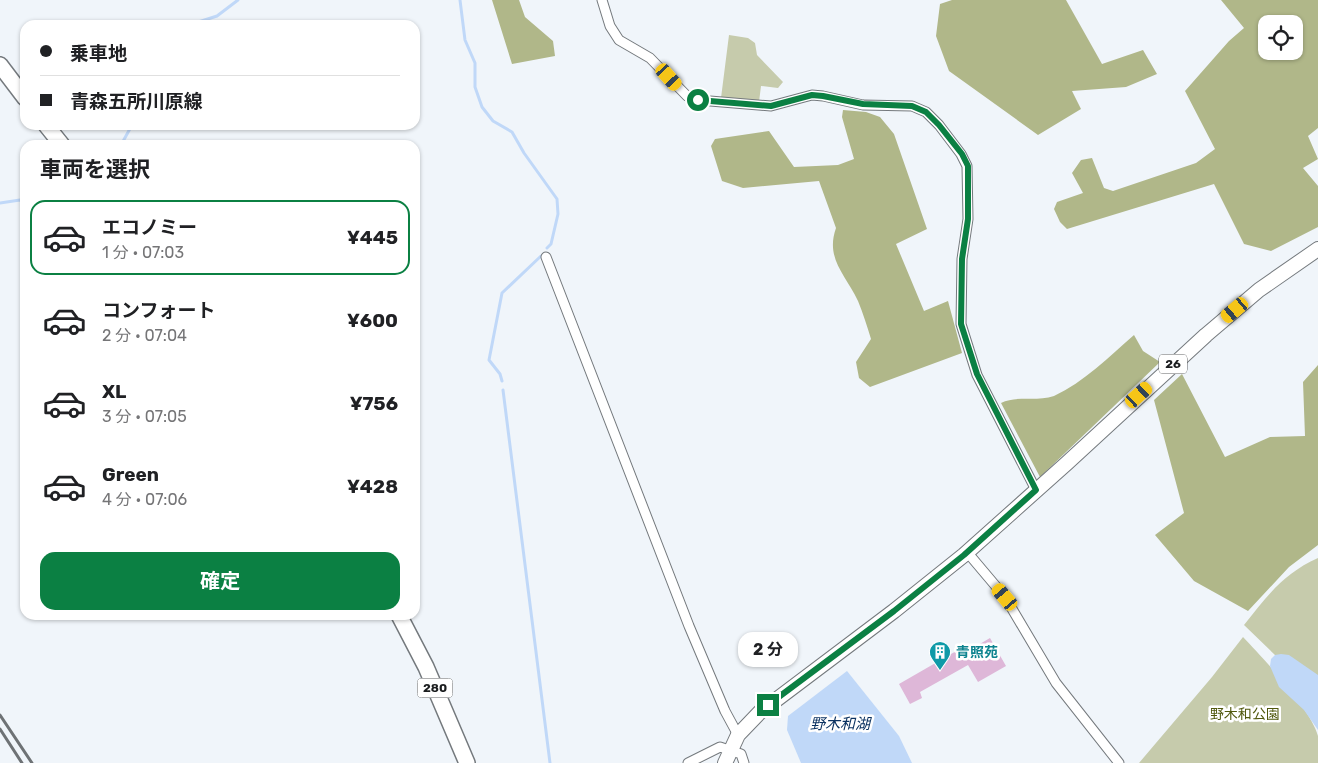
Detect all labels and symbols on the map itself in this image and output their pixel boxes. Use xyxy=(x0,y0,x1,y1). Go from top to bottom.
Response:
car xyxy=(653,61,684,93)
route start xyxy=(687,89,709,111)
car xyxy=(1218,295,1251,325)
road number: 26 xyxy=(1159,354,1187,374)
car xyxy=(1122,379,1155,411)
car xyxy=(989,581,1020,613)
callout: 2 分 xyxy=(738,632,798,668)
building icon: 青照苑 xyxy=(928,640,952,671)
place label: 青照苑 xyxy=(956,644,998,661)
road number: 280 xyxy=(418,678,452,698)
route end xyxy=(757,694,779,716)
park label: 野木和公園 xyxy=(1210,706,1280,723)
water label: 野木和湖 xyxy=(810,715,872,733)

